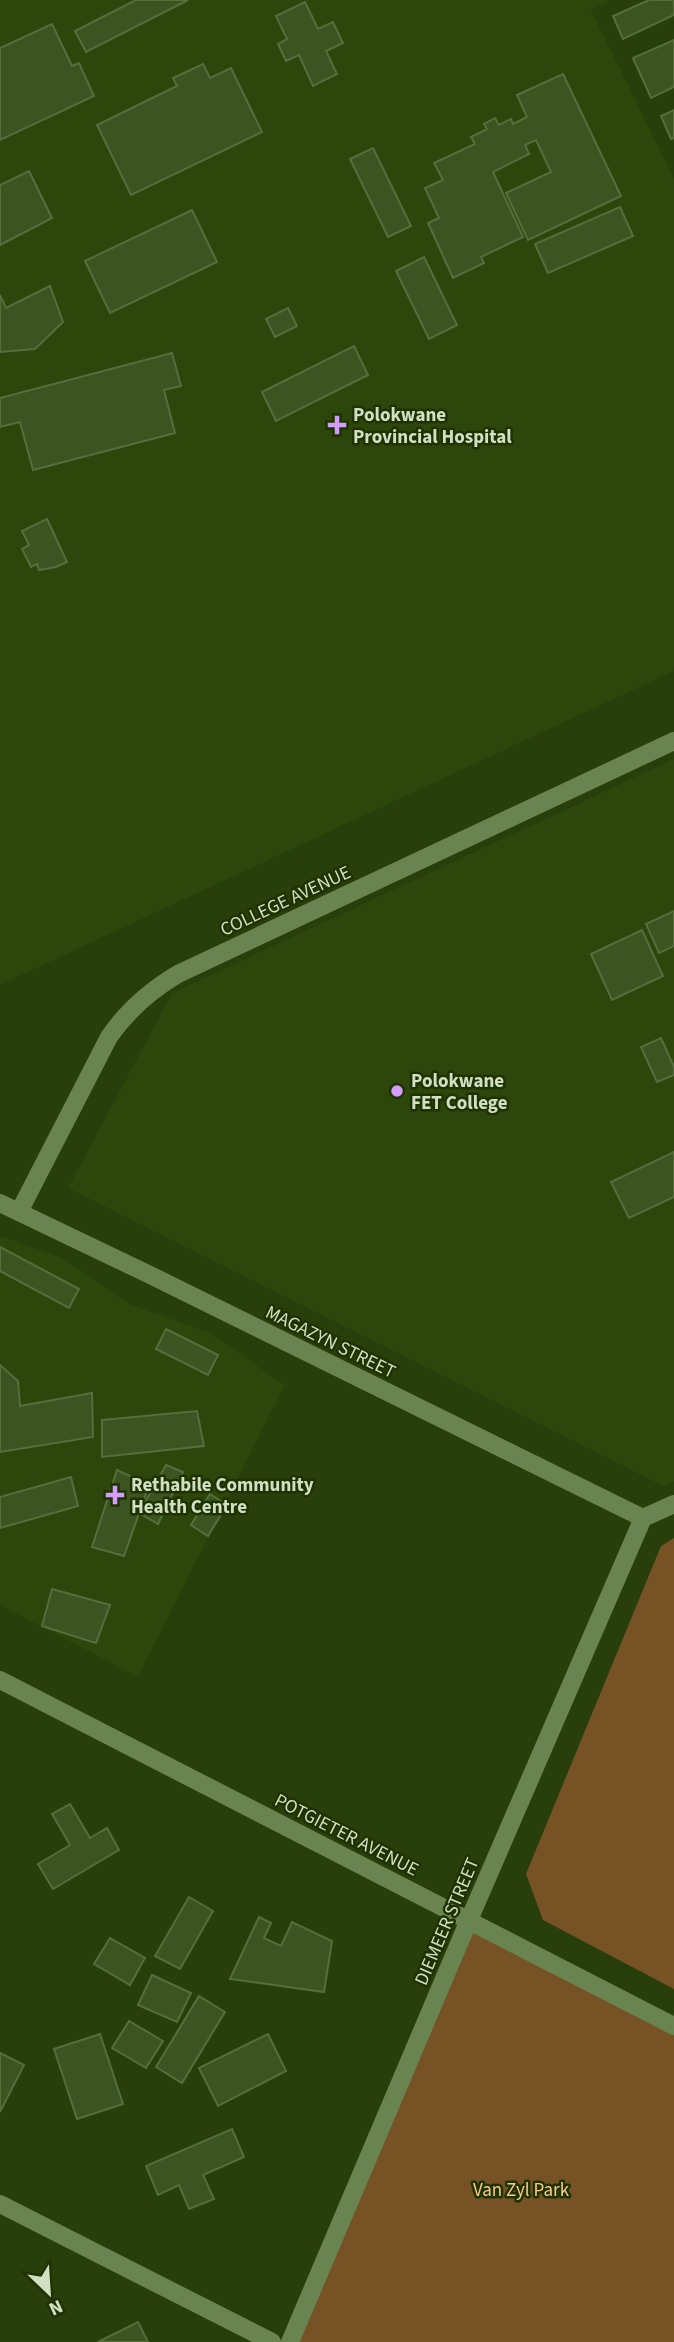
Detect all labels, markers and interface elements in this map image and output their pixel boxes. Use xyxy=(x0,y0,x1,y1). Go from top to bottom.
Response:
place label: Polokwane Provincial Hospital xyxy=(353,402,512,451)
marker: Polokwane Provincial Hospital xyxy=(327,415,347,435)
street label: COLLEGE AVENUE xyxy=(216,859,355,943)
place label: Polokwane FET College xyxy=(411,1068,508,1117)
marker: Polokwane FET College xyxy=(389,1083,405,1099)
street label: MAGAZYN STREET xyxy=(261,1299,400,1386)
place label: Rethabile Community Health Centre xyxy=(131,1472,314,1521)
marker: Rethabile Community Health Centre xyxy=(105,1485,125,1505)
street label: POTGIETER AVENUE xyxy=(270,1787,423,1883)
street label: DIEMEER STREET xyxy=(408,1854,486,1990)
park label: Van Zyl Park xyxy=(473,2177,570,2204)
north arrow xyxy=(14,2258,84,2328)
text: N xyxy=(44,2292,67,2322)

